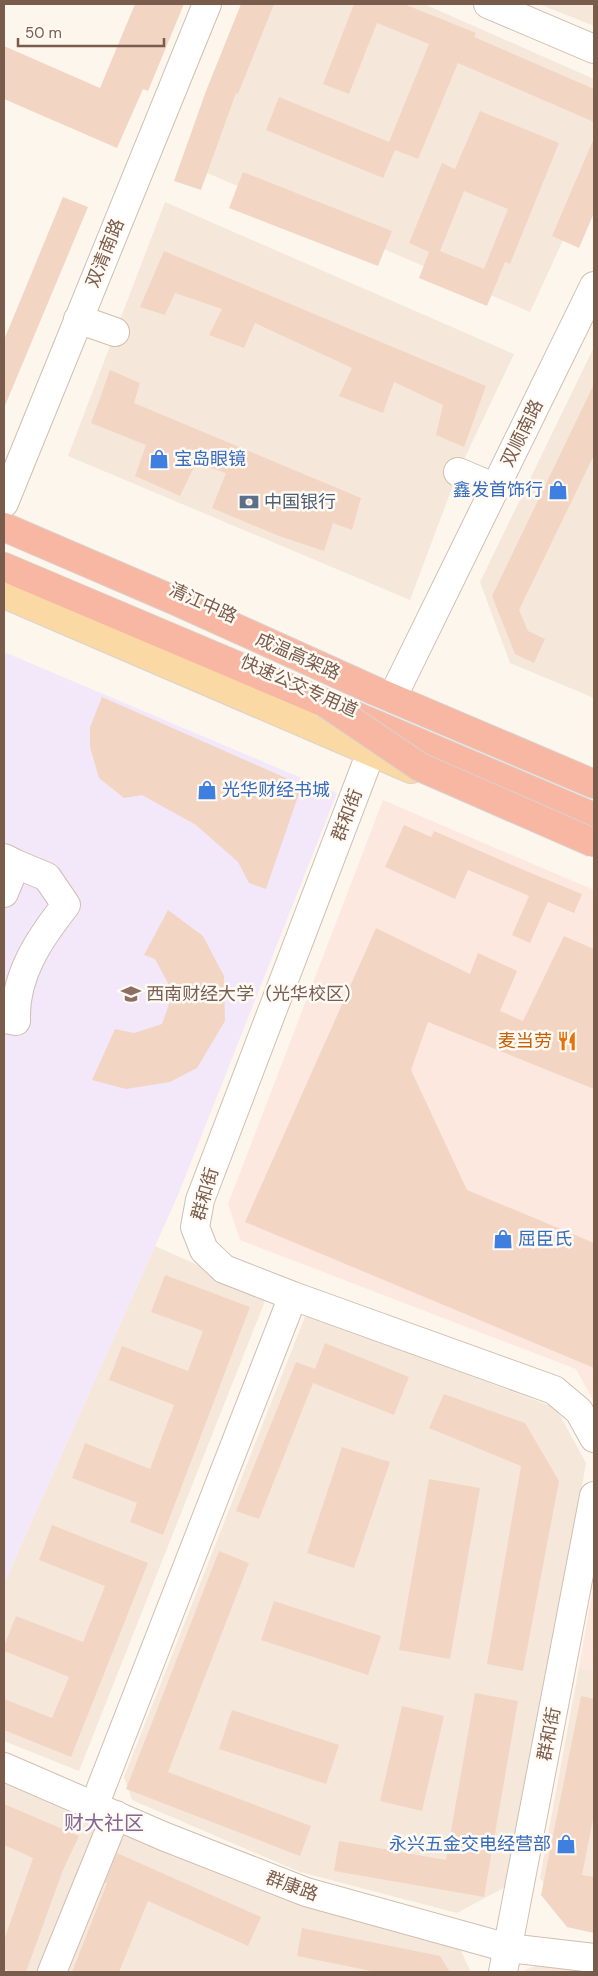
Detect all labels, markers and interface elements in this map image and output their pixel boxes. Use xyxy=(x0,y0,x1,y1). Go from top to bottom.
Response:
scale bar xyxy=(18,15,164,47)
text: 50 m xyxy=(25,23,62,43)
street label: 双清南路 xyxy=(80,215,130,291)
street label: 双顺南路 xyxy=(495,395,549,471)
place label: 宝岛眼镜 xyxy=(174,447,246,471)
shop icon: 宝岛眼镜 xyxy=(148,448,170,470)
place label: 鑫发首饰行 xyxy=(453,478,543,502)
shop icon: 鑫发首饰行 xyxy=(547,479,569,501)
place label: 中国银行 xyxy=(264,490,336,514)
bank icon: 中国银行 xyxy=(238,491,260,513)
street label: 清江中路 xyxy=(165,577,241,629)
street label: 成温高架路 xyxy=(252,627,344,685)
street label: 快速公交专用道 xyxy=(237,649,361,723)
place label: 光华财经书城 xyxy=(222,778,330,802)
shop icon: 光华财经书城 xyxy=(196,779,218,801)
street label: 群和街 xyxy=(326,785,368,845)
place label: 西南财经大学（光华校区） xyxy=(146,982,362,1006)
school or university icon: 西南财经大学（光华校区） xyxy=(120,983,142,1005)
place label: 麦当劳 xyxy=(498,1029,552,1053)
restaurant icon: 麦当劳 xyxy=(556,1030,578,1052)
street label: 群和街 xyxy=(186,1165,224,1223)
place label: 屈臣氏 xyxy=(518,1227,572,1251)
shop icon: 屈臣氏 xyxy=(492,1228,514,1250)
street label: 群和街 xyxy=(532,1705,566,1763)
district label: 财大社区 xyxy=(64,1810,144,1836)
place label: 永兴五金交电经营部 xyxy=(389,1832,551,1856)
shop icon: 永兴五金交电经营部 xyxy=(555,1833,577,1855)
street label: 群康路 xyxy=(263,1865,321,1907)

